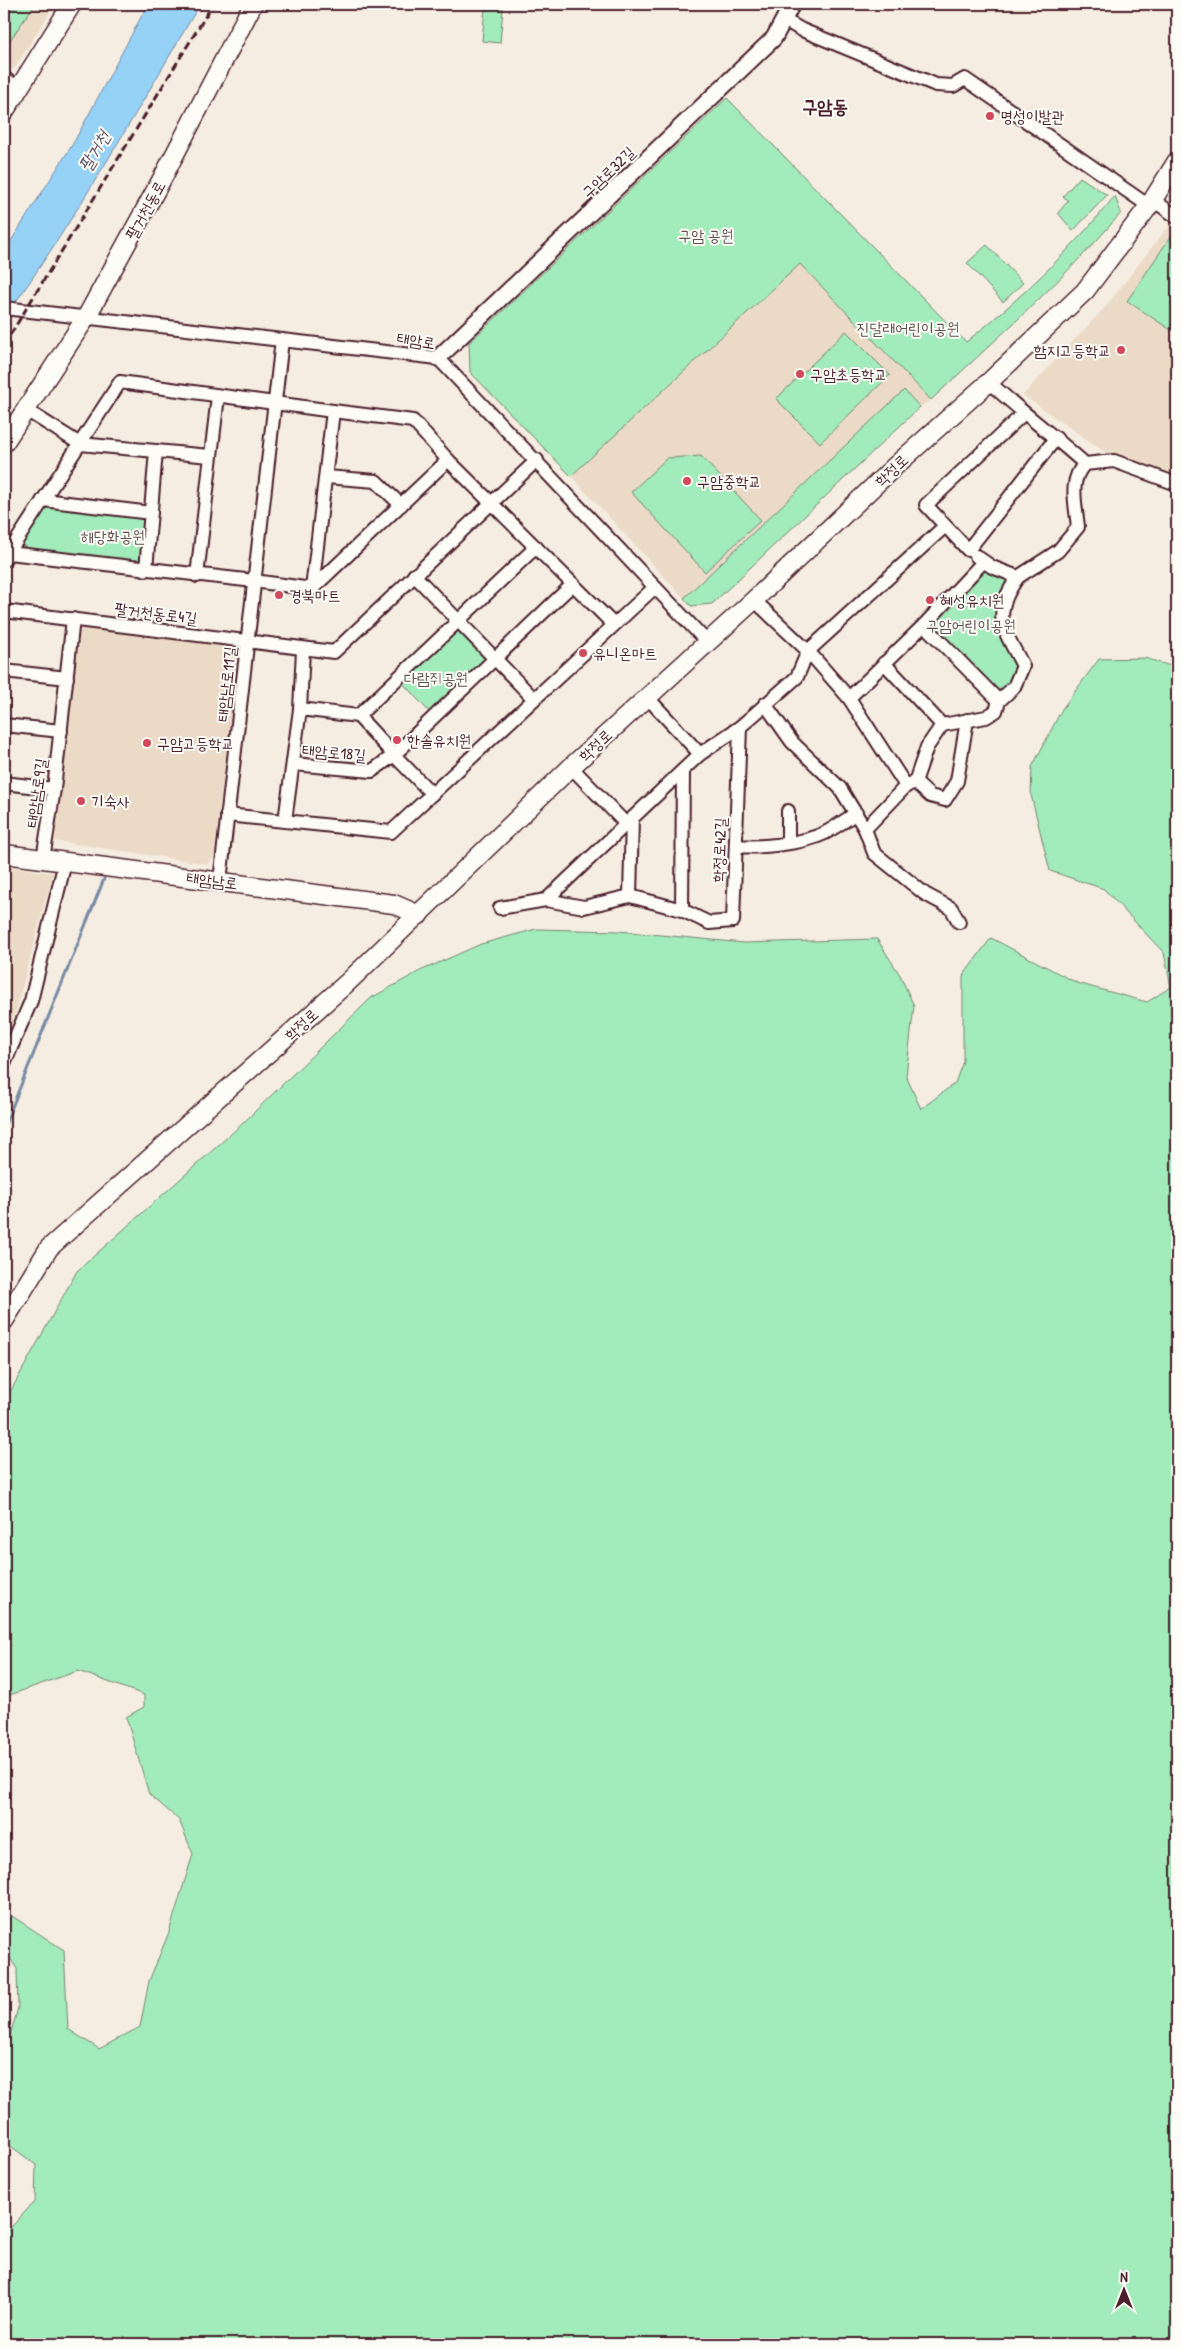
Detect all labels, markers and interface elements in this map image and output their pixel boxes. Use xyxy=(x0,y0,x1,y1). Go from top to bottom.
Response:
district label: 구암동 xyxy=(802,93,848,119)
place label: 명성이발관 xyxy=(1000,105,1065,127)
marker: 명성이발관 xyxy=(984,110,996,122)
water label: 팔거천 xyxy=(72,125,117,176)
street label: 구암로32길 xyxy=(577,141,640,203)
street label: 팔거천동로 xyxy=(120,177,170,243)
park label: 구암 공원 xyxy=(678,224,734,246)
park label: 진달래어린이공원 xyxy=(857,317,960,339)
street label: 태암로 xyxy=(395,326,437,354)
place label: 함지고등학교 xyxy=(1034,339,1111,361)
marker: 함지고등학교 xyxy=(1115,344,1127,356)
place label: 구암초등학교 xyxy=(810,363,887,385)
marker: 구암초등학교 xyxy=(794,368,806,380)
street label: 학정로 xyxy=(869,449,913,491)
place label: 구암중학교 xyxy=(697,470,761,492)
marker: 구암중학교 xyxy=(681,475,693,487)
park label: 해당화공원 xyxy=(81,525,145,547)
place label: 경북마트 xyxy=(289,584,341,606)
marker: 경북마트 xyxy=(273,589,285,601)
place label: 혜성유치원 xyxy=(940,589,1004,611)
marker: 혜성유치원 xyxy=(924,594,936,606)
street label: 팔거천동로4길 xyxy=(113,597,199,629)
park label: 구암어린이공원 xyxy=(926,614,1016,636)
place label: 유니온마트 xyxy=(593,642,657,664)
street label: 태암남로11길 xyxy=(211,645,241,723)
marker: 유니온마트 xyxy=(577,647,589,659)
park label: 다람쥐공원 xyxy=(404,667,468,689)
street label: 학정로 xyxy=(573,724,617,766)
place label: 한솔유치원 xyxy=(407,729,471,751)
place label: 구암고등학교 xyxy=(157,732,234,754)
marker: 한솔유치원 xyxy=(391,734,403,746)
marker: 구암고등학교 xyxy=(141,737,153,749)
street label: 태암로18길 xyxy=(301,738,367,766)
street label: 태암남로9길 xyxy=(20,757,52,829)
place label: 기숙사 xyxy=(91,790,130,812)
marker: 기숙사 xyxy=(75,795,87,807)
street label: 학정로42길 xyxy=(707,817,731,883)
street label: 태암남로 xyxy=(185,866,239,894)
street label: 학정로 xyxy=(279,1003,323,1045)
north arrow xyxy=(1098,2266,1148,2316)
text: N xyxy=(1120,2267,1128,2286)

